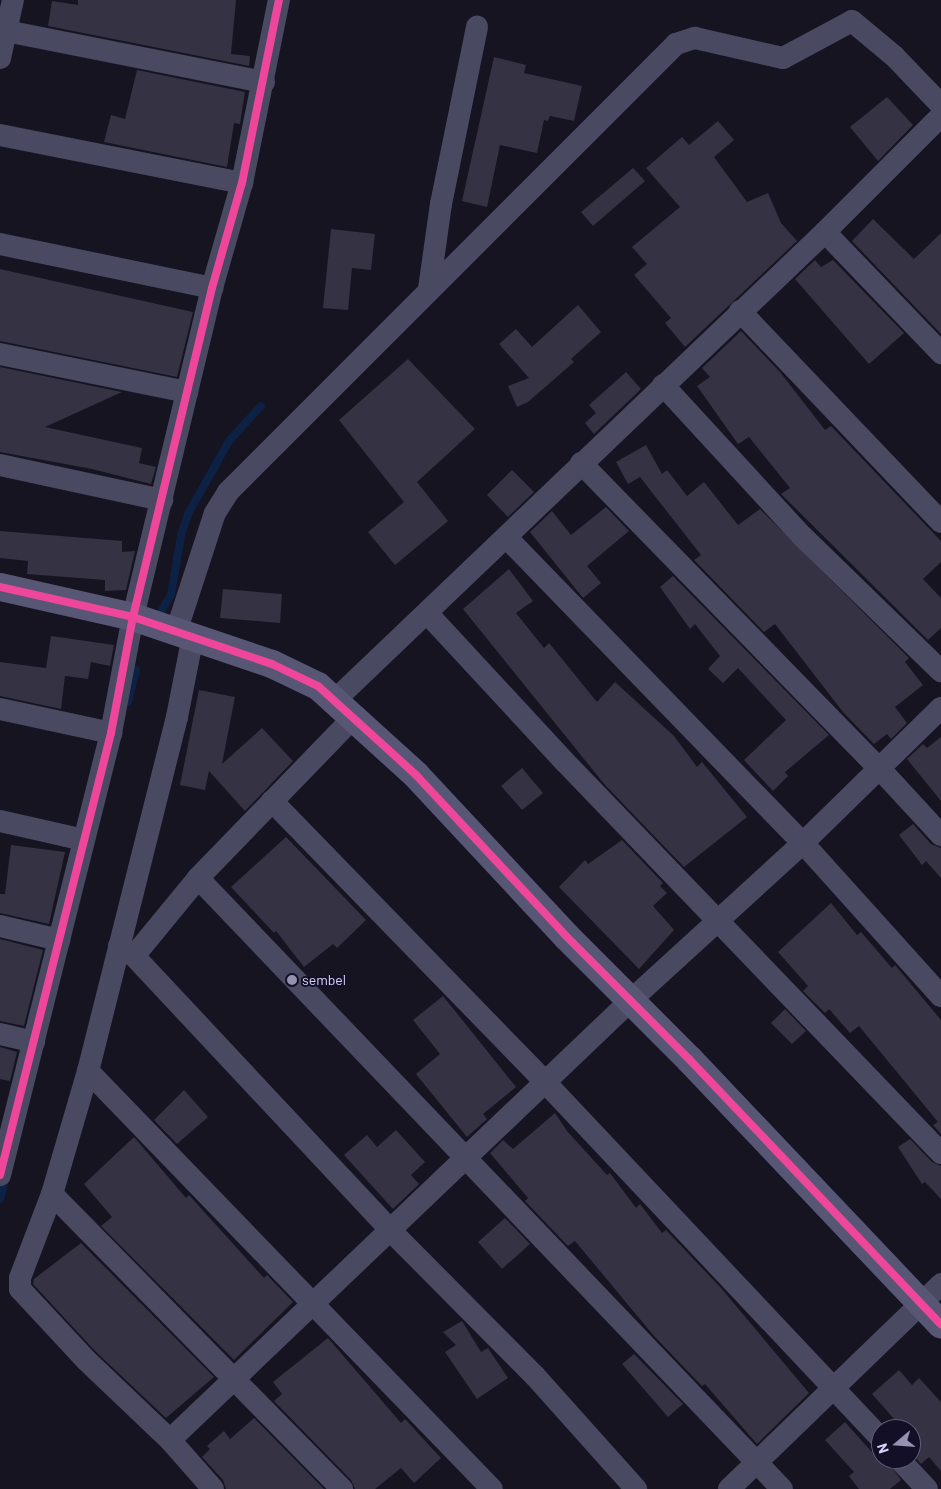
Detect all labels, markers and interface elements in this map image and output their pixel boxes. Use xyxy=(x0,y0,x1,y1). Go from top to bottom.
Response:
place label: sembel xyxy=(302,972,346,988)
marker: sembel xyxy=(286,974,298,986)
north arrow xyxy=(871,1419,921,1469)
text: N xyxy=(873,1441,892,1456)

